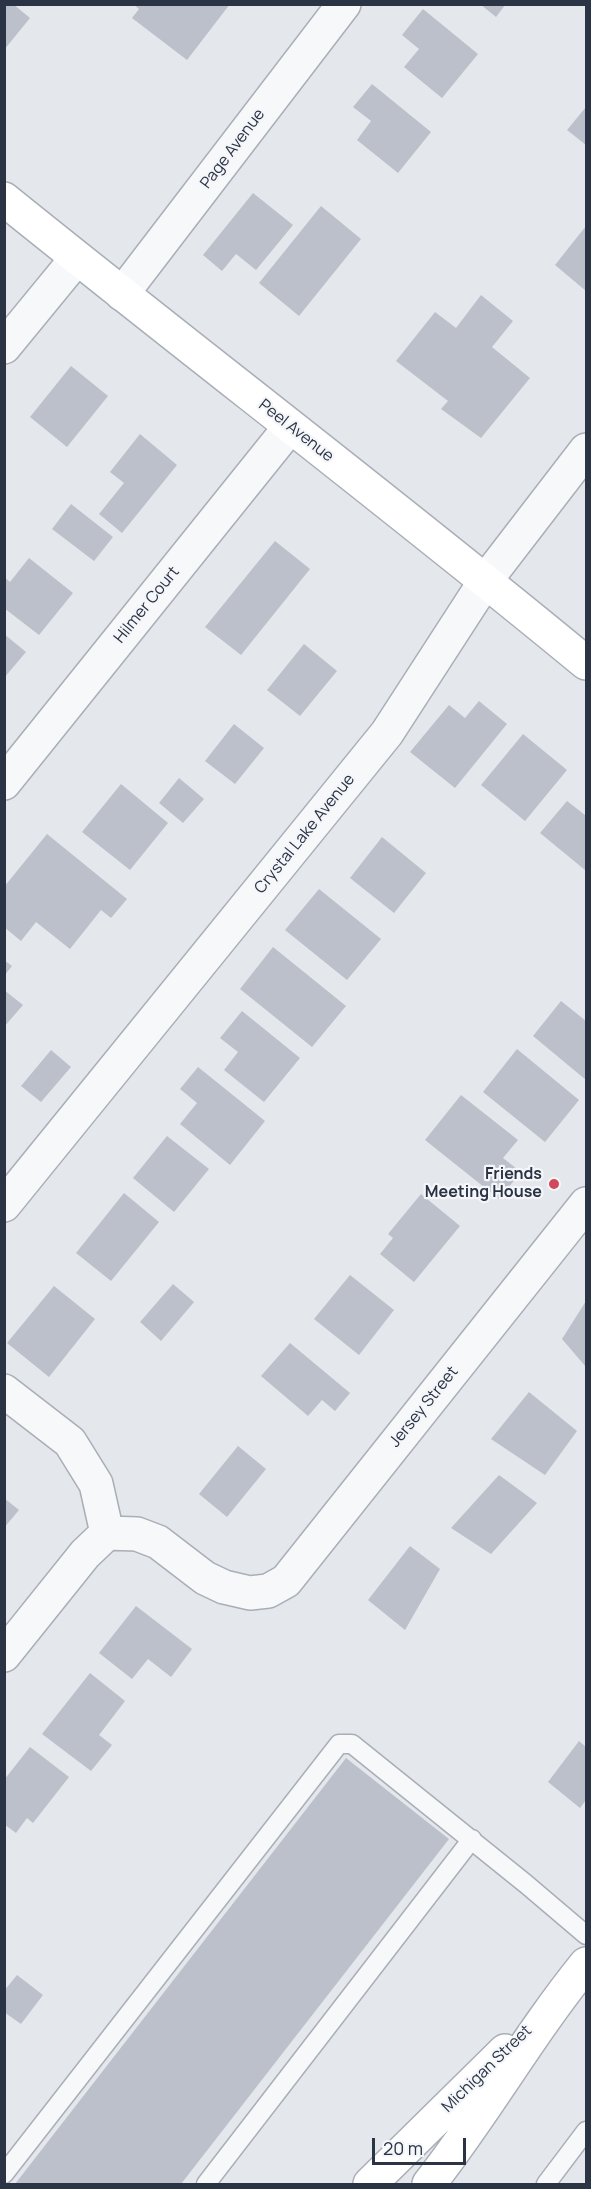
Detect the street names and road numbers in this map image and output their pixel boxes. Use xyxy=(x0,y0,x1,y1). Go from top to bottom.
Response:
street label: Page Avenue xyxy=(197,105,269,193)
street label: Peel Avenue xyxy=(255,396,337,466)
street label: Hilmer Court xyxy=(110,563,184,647)
street label: Crystal Lake Avenue xyxy=(251,770,359,898)
street label: Jersey Street xyxy=(386,1363,462,1451)
street label: Michigan Street xyxy=(438,2021,536,2117)

